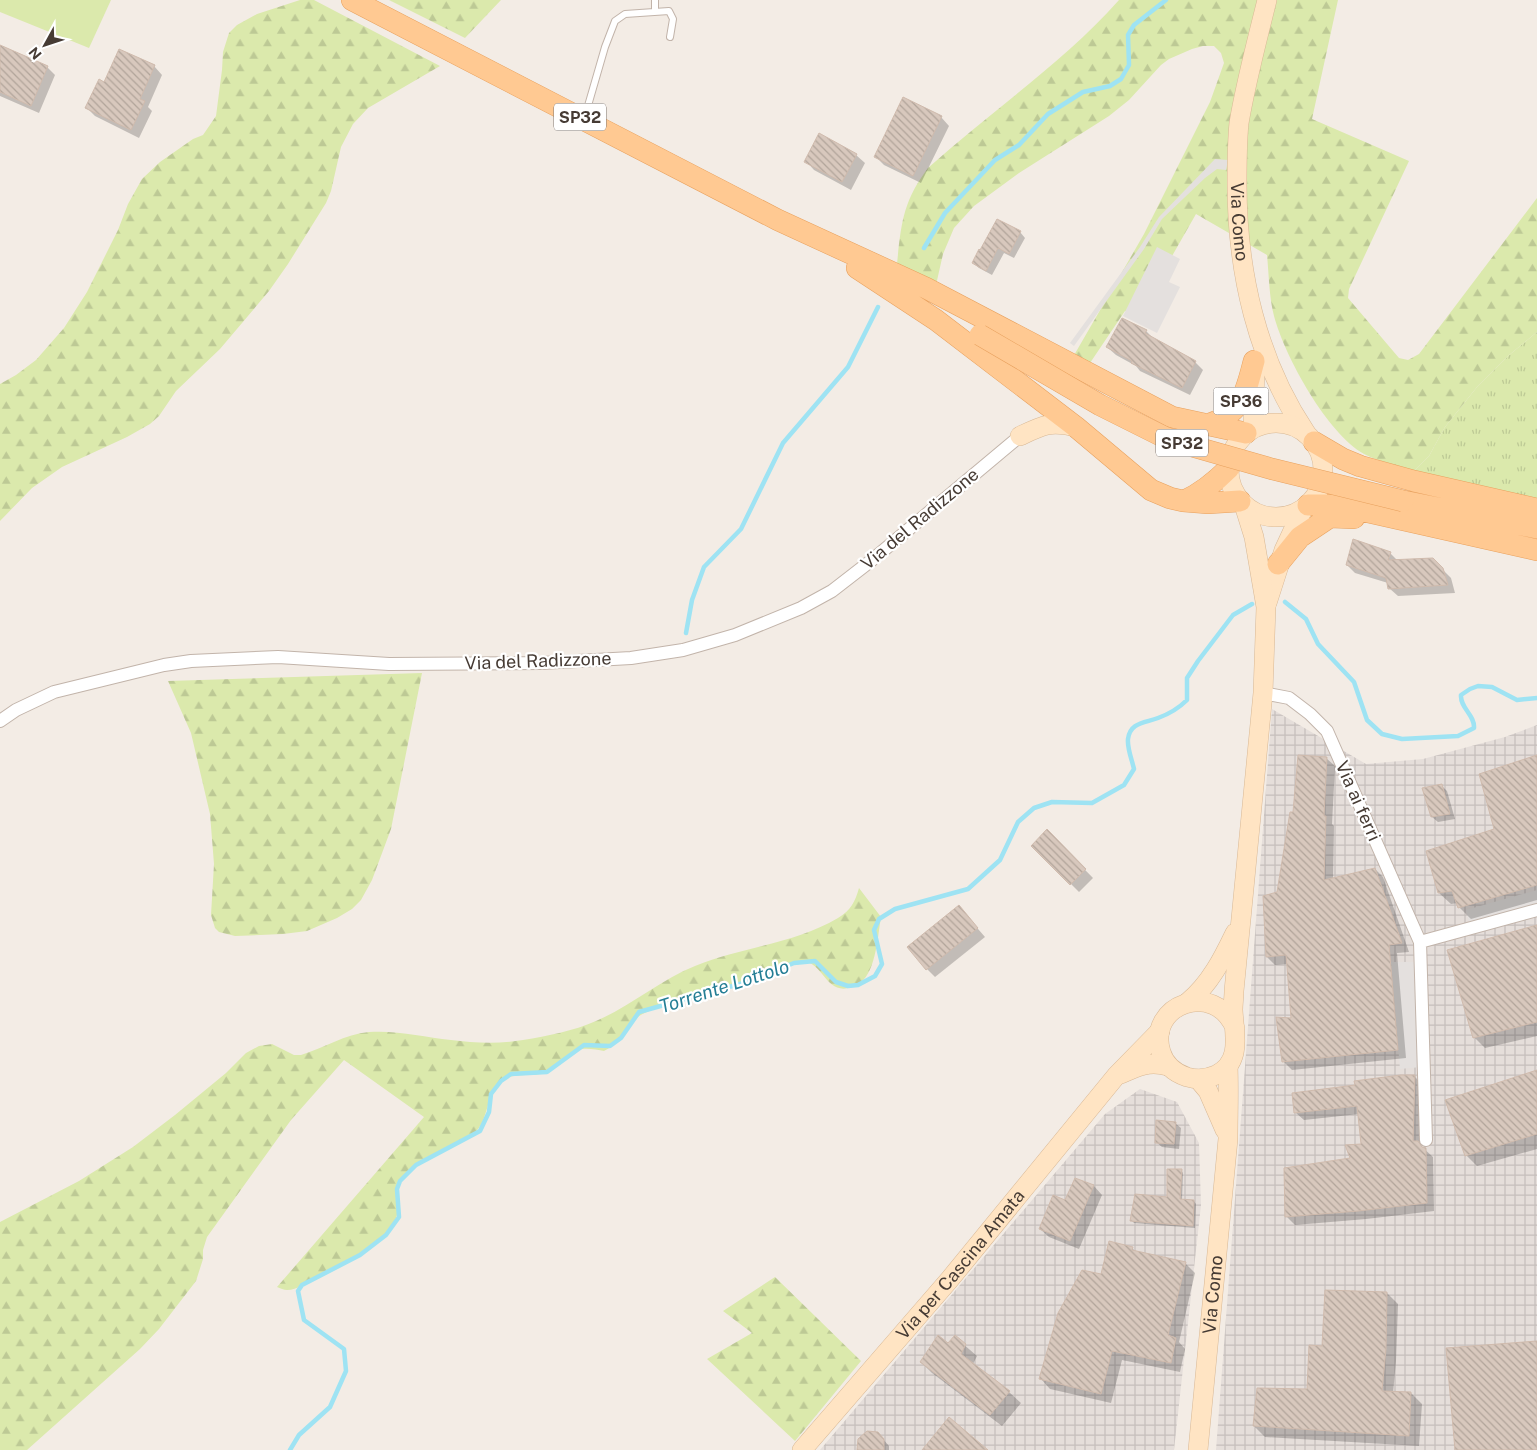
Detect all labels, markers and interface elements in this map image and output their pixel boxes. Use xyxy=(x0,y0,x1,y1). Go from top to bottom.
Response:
north arrow xyxy=(20,20,70,70)
text: N xyxy=(25,44,45,63)
road number: SP32 xyxy=(554,104,606,130)
street label: Via Como xyxy=(1227,182,1253,262)
road number: SP36 xyxy=(1214,388,1268,414)
road number: SP32 xyxy=(1156,429,1208,456)
street label: Via del Radizzone xyxy=(857,463,983,574)
street label: Via del Radizzone xyxy=(464,647,612,674)
street label: Via ai ferri xyxy=(1331,758,1385,844)
water label: Torrente Lottolo xyxy=(656,955,792,1017)
street label: Via per Cascina Amata xyxy=(892,1185,1029,1343)
street label: Via Como xyxy=(1198,1254,1227,1335)

